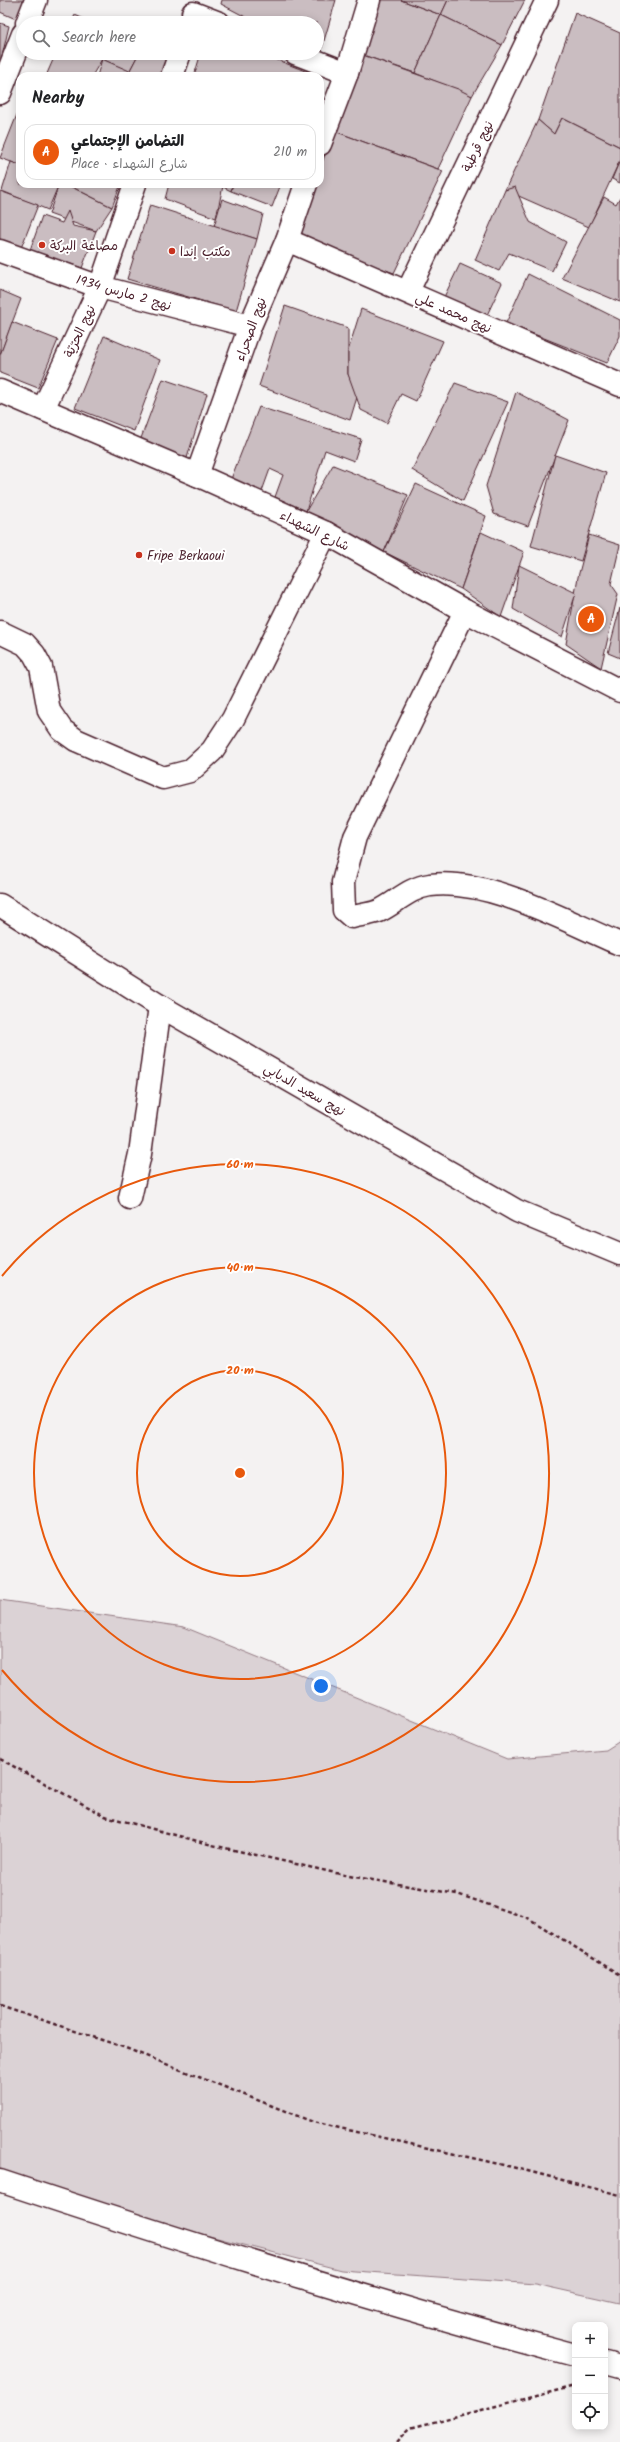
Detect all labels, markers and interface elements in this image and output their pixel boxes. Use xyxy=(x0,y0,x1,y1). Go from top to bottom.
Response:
search box xyxy=(16,16,324,60)
text: Search here xyxy=(62,26,136,50)
icon: search xyxy=(30,27,52,49)
text: Nearby xyxy=(32,85,84,112)
street label: نهج قرطبة xyxy=(457,118,500,176)
text: التضامن الإجتماعي xyxy=(71,130,184,154)
text: A xyxy=(42,142,50,163)
text: 210 m xyxy=(273,142,307,163)
text: Place · شارع الشهداء xyxy=(71,154,187,175)
place label: مصاغة البركة xyxy=(50,236,118,257)
marker: مصاغة البركة xyxy=(37,240,47,250)
place label: مكتب إندا xyxy=(180,242,230,263)
marker: مكتب إندا xyxy=(167,246,177,256)
street label: نهج 2 مارس 1934 xyxy=(73,270,174,317)
street label: نهج محمد علي xyxy=(412,287,495,339)
street label: نهج الصحراء xyxy=(230,295,273,364)
street label: نهج الحرّيّة xyxy=(59,302,102,362)
street label: شارع الشهداء xyxy=(276,505,353,557)
place label: Fripe Berkaoui xyxy=(147,546,225,567)
marker: Fripe Berkaoui xyxy=(134,550,144,560)
pin: A xyxy=(578,604,604,634)
street label: نهج سعيد الدبابي xyxy=(259,1058,349,1122)
text: 60 m xyxy=(226,1155,254,1174)
text: 40 m xyxy=(226,1258,254,1277)
text: 20 m xyxy=(226,1361,254,1380)
centre of rings xyxy=(233,1466,247,1480)
your location xyxy=(311,1676,331,1696)
map controls xyxy=(572,2322,608,2430)
button: + xyxy=(572,2322,608,2358)
button: − xyxy=(572,2358,608,2394)
button: locate xyxy=(572,2394,608,2430)

